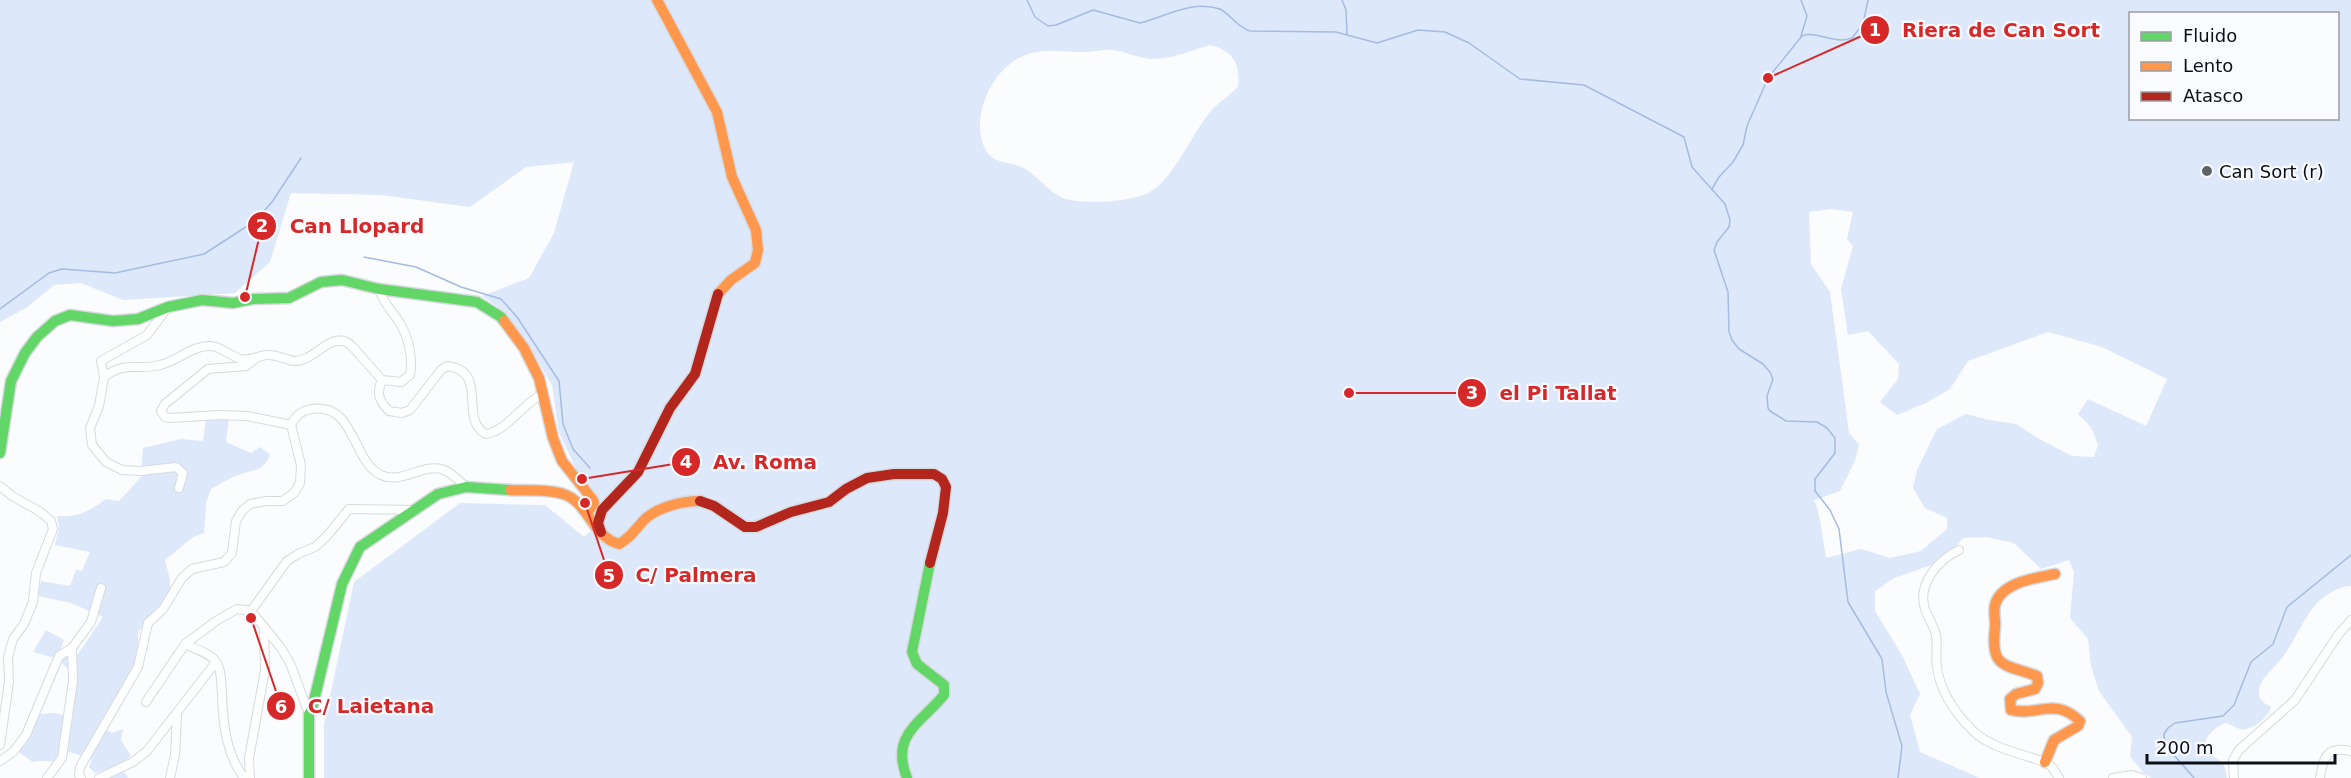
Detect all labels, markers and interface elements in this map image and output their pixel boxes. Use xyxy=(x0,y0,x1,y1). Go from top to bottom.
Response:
callout: Riera de Can Sort xyxy=(1860,11,2112,49)
legend xyxy=(2129,12,2339,120)
text: Riera de Can Sort xyxy=(1902,18,2100,42)
text: 1 xyxy=(1869,19,1881,40)
text: Fluido xyxy=(2183,25,2237,46)
text: Lento xyxy=(2183,55,2233,76)
text: Atasco xyxy=(2183,85,2243,106)
place label: Can Sort (r) xyxy=(2219,161,2324,182)
marker: Can Sort (r) xyxy=(2200,164,2214,178)
callout: Can Llopard xyxy=(247,207,436,245)
text: Can Llopard xyxy=(290,214,424,238)
text: 2 xyxy=(256,215,268,236)
callout: el Pi Tallat xyxy=(1457,374,1628,412)
text: el Pi Tallat xyxy=(1499,381,1617,405)
text: 3 xyxy=(1466,382,1478,403)
callout: Av. Roma xyxy=(671,443,829,481)
text: Av. Roma xyxy=(713,450,817,474)
text: 4 xyxy=(680,451,692,472)
callout: C/ Palmera xyxy=(594,556,769,594)
text: C/ Palmera xyxy=(635,563,757,587)
text: 5 xyxy=(603,565,615,586)
callout: C/ Laietana xyxy=(266,687,447,725)
text: C/ Laietana xyxy=(308,694,434,718)
text: 6 xyxy=(275,696,287,717)
scale bar xyxy=(2147,727,2334,765)
text: 200 m xyxy=(2156,737,2214,758)

